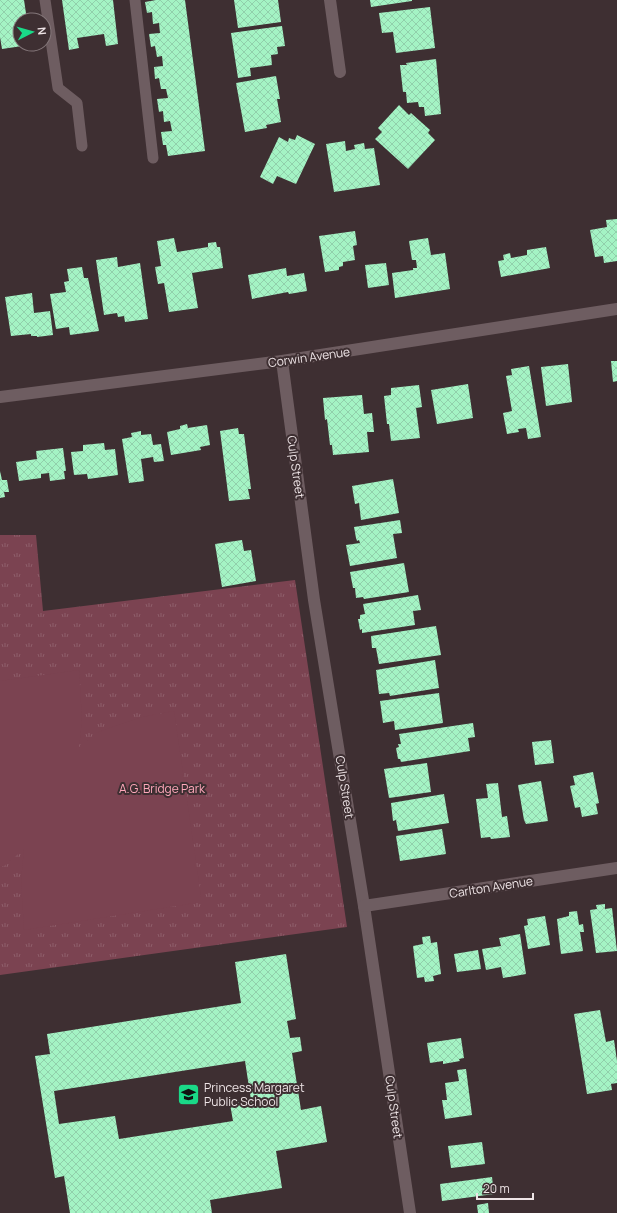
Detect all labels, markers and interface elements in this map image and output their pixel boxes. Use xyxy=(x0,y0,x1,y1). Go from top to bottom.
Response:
north arrow xyxy=(12,12,52,52)
text: N xyxy=(35,26,50,36)
street label: Corwin Avenue xyxy=(267,343,351,371)
street label: Culp Street xyxy=(283,434,309,500)
street label: Culp Street xyxy=(332,754,358,820)
park label: A.G. Bridge Park xyxy=(119,780,206,797)
street label: Carlton Avenue xyxy=(448,872,534,902)
street label: Culp Street xyxy=(381,1074,407,1140)
place label: Princess Margaret Public School xyxy=(204,1079,305,1110)
school or university icon: Princess Margaret Public School xyxy=(176,1081,202,1107)
scale bar xyxy=(477,1175,533,1201)
text: 20 m xyxy=(483,1180,510,1197)

